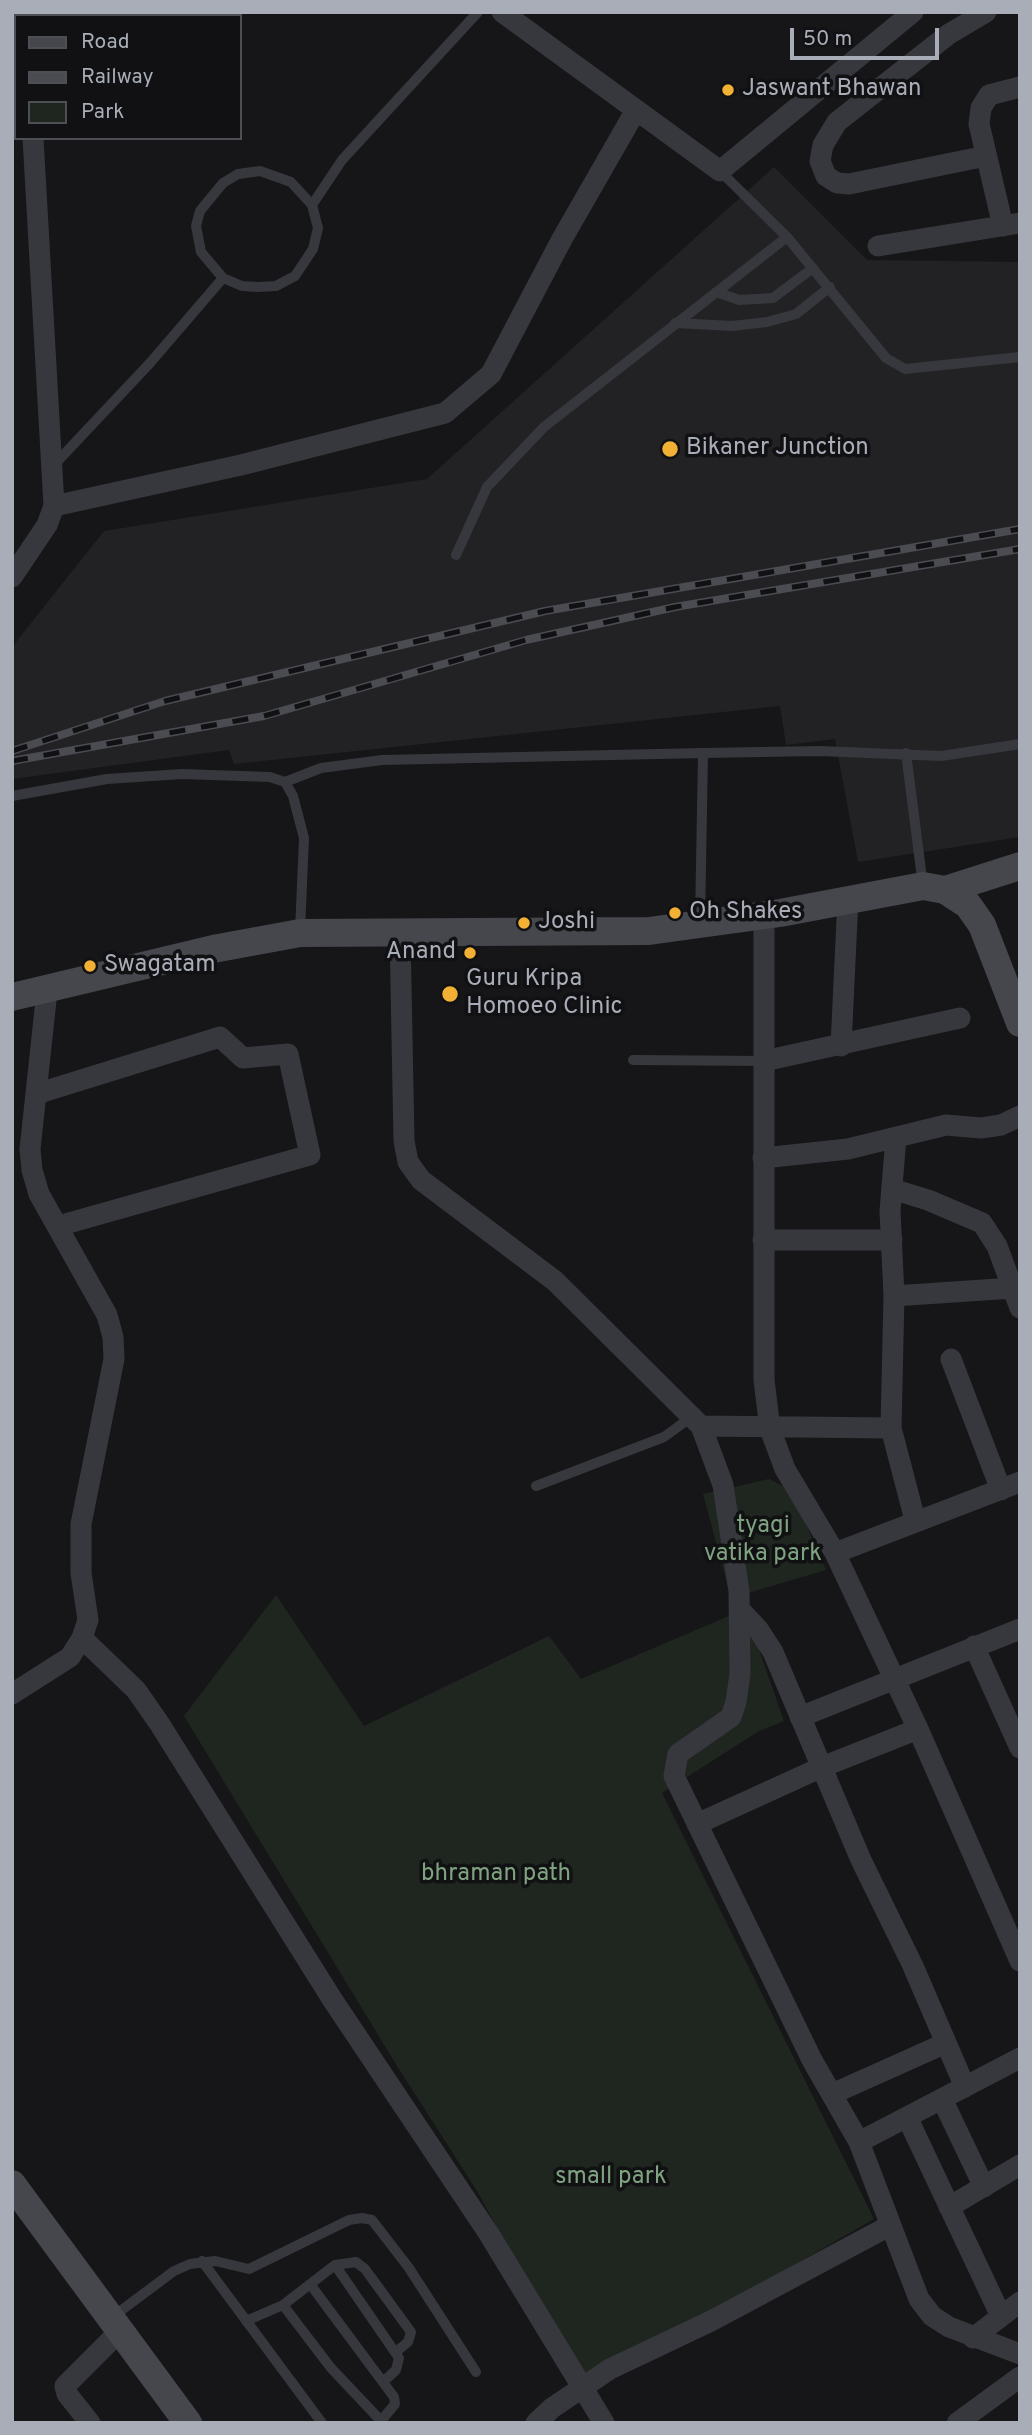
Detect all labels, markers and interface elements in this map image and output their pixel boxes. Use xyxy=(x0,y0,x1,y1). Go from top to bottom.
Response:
legend xyxy=(14,14,242,140)
scale bar xyxy=(794,14,943,58)
text: 50 m xyxy=(803,26,852,53)
text: Road xyxy=(81,29,130,56)
text: Railway xyxy=(81,64,154,91)
place label: Jaswant Bhawan xyxy=(742,76,922,104)
marker: Jaswant Bhawan xyxy=(720,82,736,98)
text: Park xyxy=(81,99,124,126)
place label: Bikaner Junction xyxy=(686,435,869,463)
marker: Bikaner Junction xyxy=(660,439,680,459)
place label: Oh Shakes xyxy=(689,899,802,927)
marker: Oh Shakes xyxy=(667,905,683,921)
place label: Joshi xyxy=(538,909,595,937)
marker: Joshi xyxy=(516,915,532,931)
place label: Anand xyxy=(386,939,456,967)
marker: Anand xyxy=(462,945,478,961)
place label: Swagatam xyxy=(104,952,215,980)
marker: Swagatam xyxy=(82,958,98,974)
place label: Guru Kripa Homoeo Clinic xyxy=(466,966,622,1022)
marker: Guru Kripa Homoeo Clinic xyxy=(440,984,460,1004)
park label: tyagi vatika park xyxy=(704,1513,822,1569)
park label: bhraman path xyxy=(421,1861,571,1889)
park label: small park xyxy=(555,2164,667,2192)

